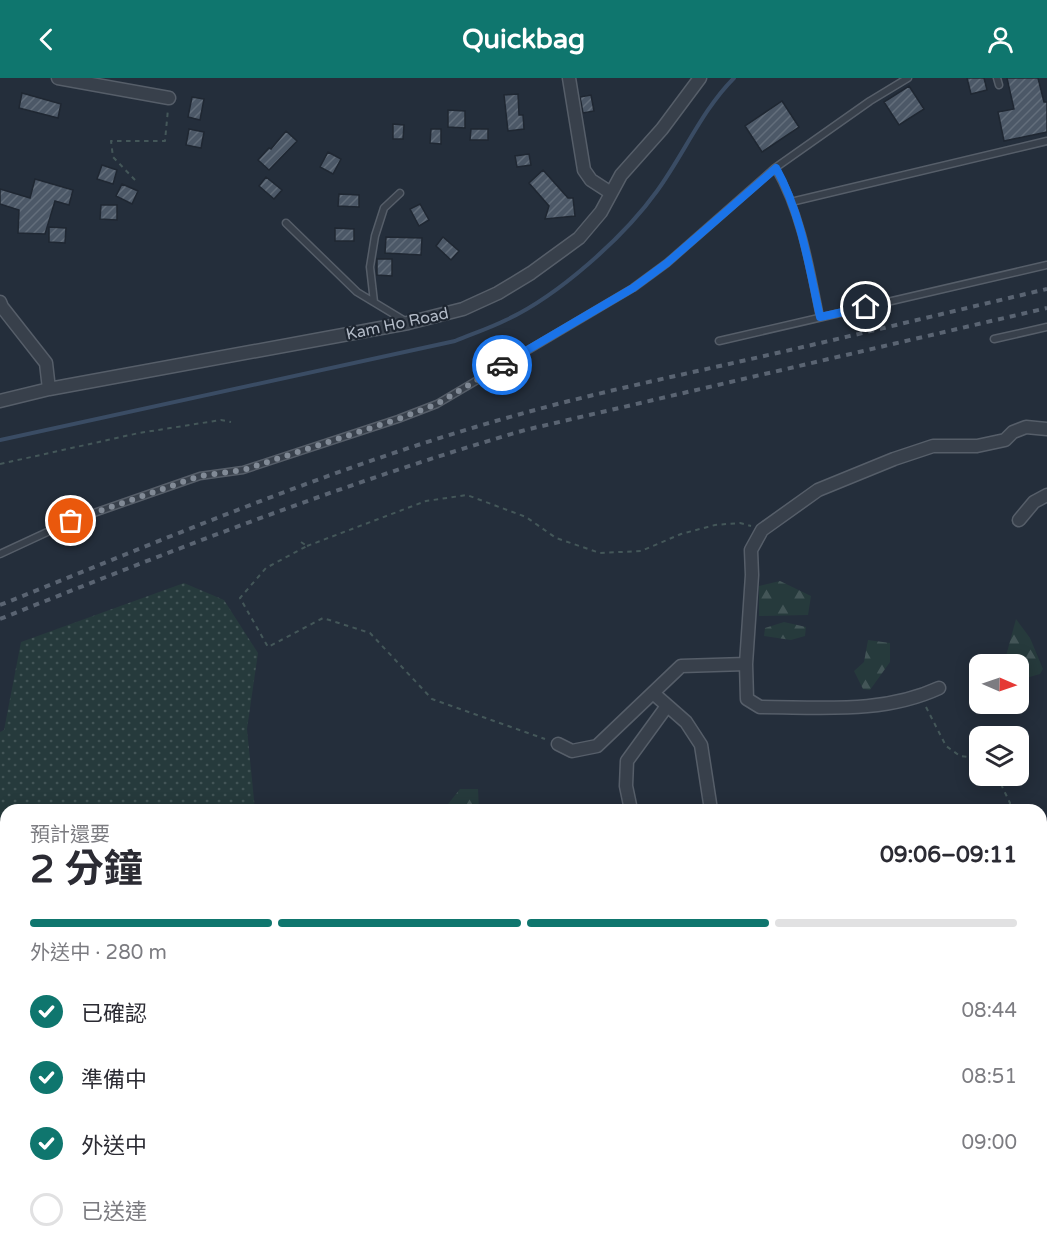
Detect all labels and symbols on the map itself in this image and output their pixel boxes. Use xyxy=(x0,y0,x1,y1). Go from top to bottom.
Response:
pin xyxy=(840,281,891,332)
street label: Kam Ho Road xyxy=(344,303,450,345)
courier xyxy=(472,335,532,395)
pin xyxy=(45,495,96,546)
north arrow xyxy=(969,654,1029,714)

